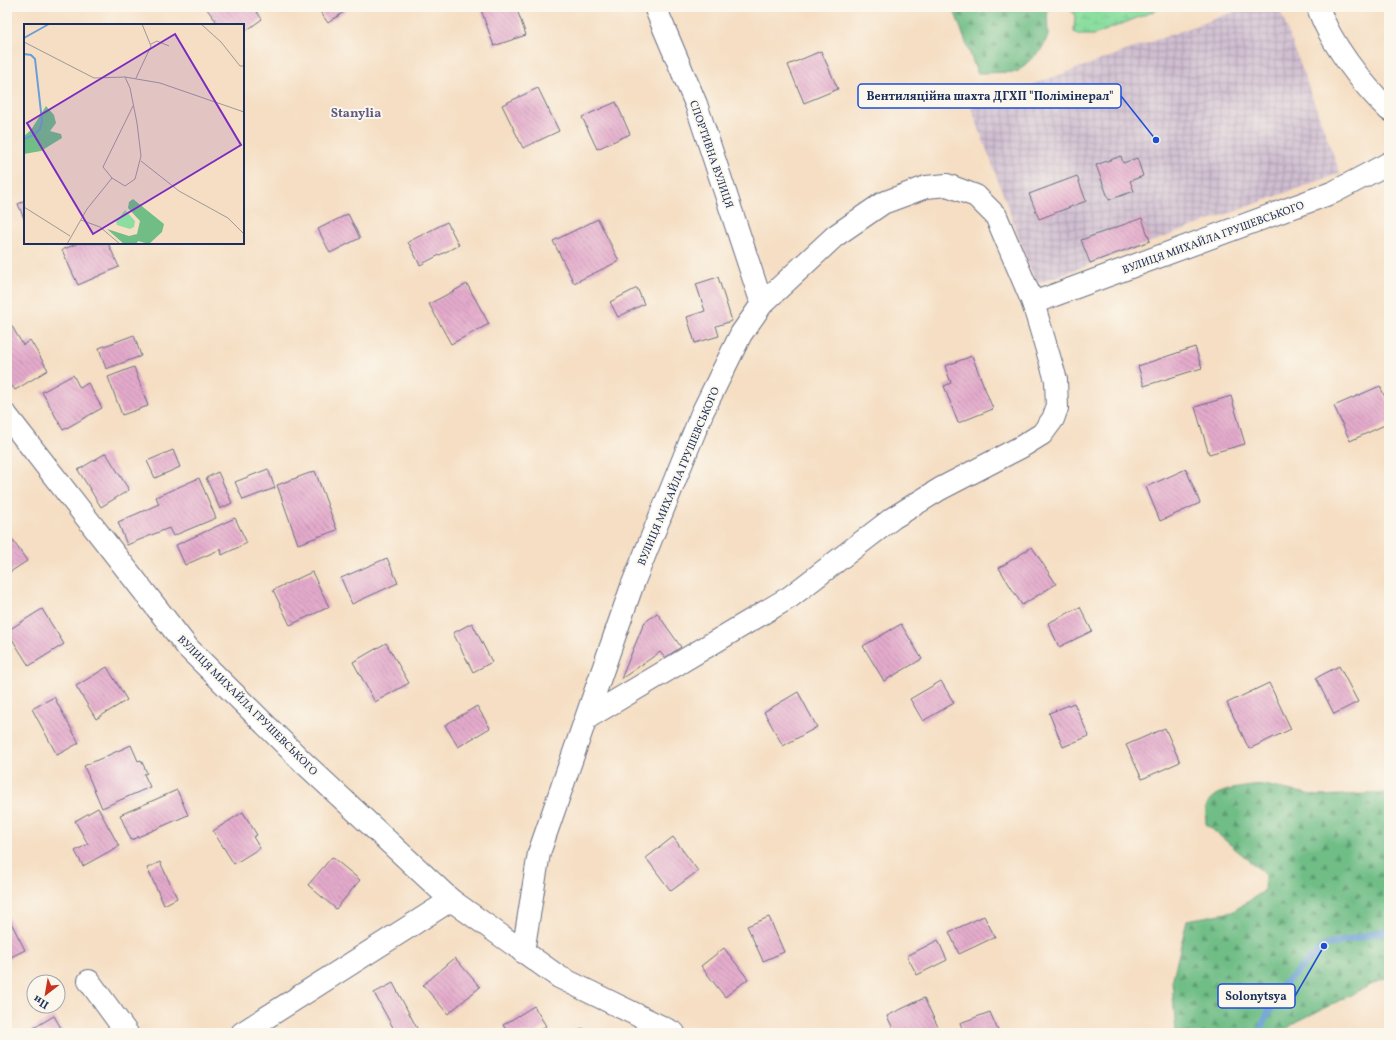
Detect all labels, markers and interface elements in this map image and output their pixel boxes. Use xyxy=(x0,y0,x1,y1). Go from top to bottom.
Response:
inset map xyxy=(24,24,244,244)
callout: Вентиляційна шахта ДГХП "Полімінерал" xyxy=(858,84,1121,108)
text: Вентиляційна шахта ДГХП "Полімінерал" xyxy=(867,89,1114,105)
street label: СПОРТИВНА ВУЛИЦЯ xyxy=(685,98,736,211)
district label: Stanylia xyxy=(331,105,381,123)
street label: ВУЛИЦЯ МИХАЙЛА ГРУШЕВСЬКОГО xyxy=(1120,198,1307,278)
street label: ВУЛИЦЯ МИХАЙЛА ГРУШЕВСЬКОГО xyxy=(635,385,724,568)
street label: ВУЛИЦЯ МИХАЙЛА ГРУШЕВСЬКОГО xyxy=(173,633,320,780)
north arrow xyxy=(26,974,66,1014)
callout: Solonytsya xyxy=(1218,984,1295,1008)
text: Solonytsya xyxy=(1225,989,1287,1005)
text: Пн xyxy=(31,991,52,1012)

